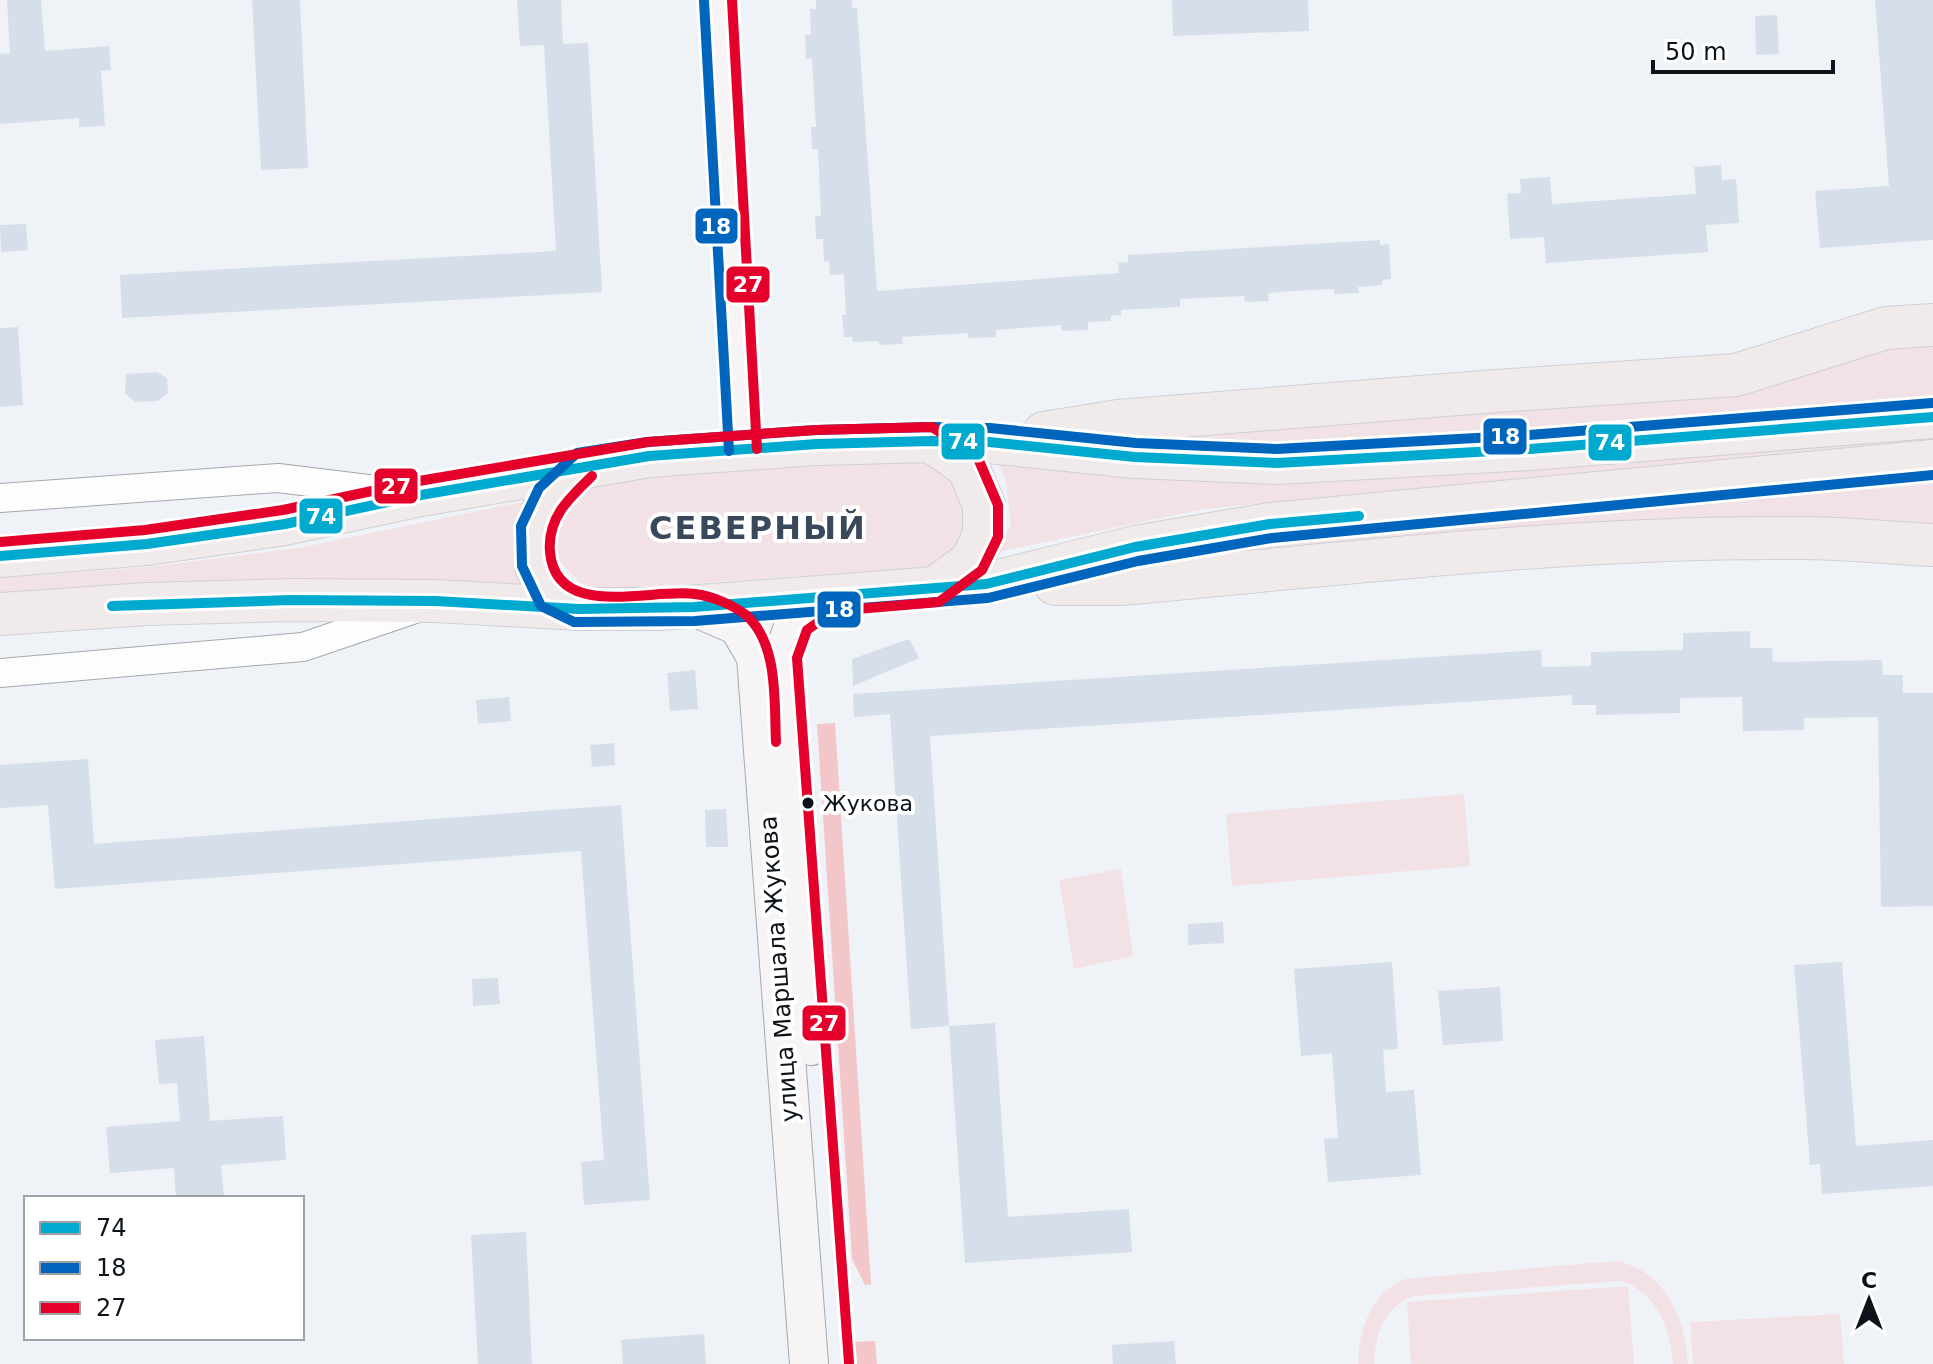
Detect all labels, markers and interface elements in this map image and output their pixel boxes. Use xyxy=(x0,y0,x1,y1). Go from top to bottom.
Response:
scale bar xyxy=(1653,24,1833,74)
text: 50 m xyxy=(1665,38,1727,66)
line badge: 18 xyxy=(694,207,739,245)
text: 18 xyxy=(701,214,731,239)
line badge: 27 xyxy=(725,265,771,304)
text: 27 xyxy=(733,272,763,297)
line badge: 18 xyxy=(1482,417,1528,456)
line badge: 74 xyxy=(940,422,986,461)
line badge: 74 xyxy=(1587,423,1633,462)
text: 18 xyxy=(1490,424,1520,449)
text: 74 xyxy=(948,429,978,454)
text: 74 xyxy=(1595,430,1625,455)
line badge: 27 xyxy=(373,467,419,505)
text: 27 xyxy=(381,474,411,499)
line badge: 74 xyxy=(298,497,344,535)
text: 74 xyxy=(306,504,336,529)
district label: СЕВЕРНЫЙ xyxy=(649,509,867,547)
line badge: 18 xyxy=(816,590,862,629)
text: 18 xyxy=(824,597,854,622)
place label: Жукова xyxy=(823,791,913,816)
marker: Жукова xyxy=(800,795,816,811)
street label: улица Маршала Жукова xyxy=(754,815,804,1123)
line badge: 27 xyxy=(801,1004,847,1042)
text: 27 xyxy=(809,1011,839,1036)
legend xyxy=(24,1196,304,1340)
text: 74 xyxy=(96,1214,127,1242)
text: 18 xyxy=(96,1254,127,1282)
north arrow xyxy=(1829,1260,1909,1340)
text: С xyxy=(1861,1268,1877,1293)
text: 27 xyxy=(96,1294,127,1322)

